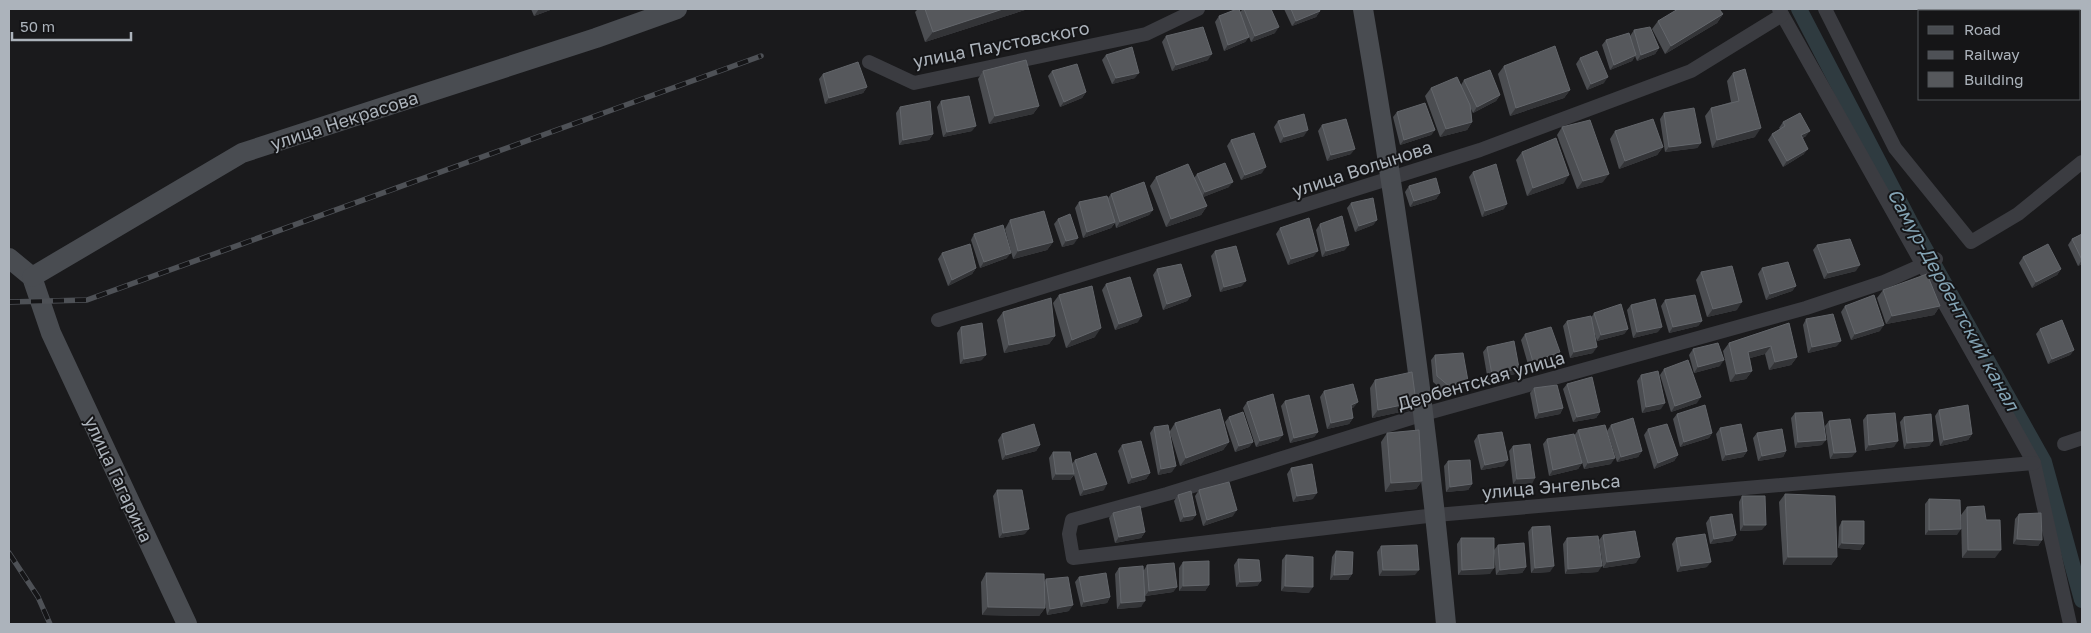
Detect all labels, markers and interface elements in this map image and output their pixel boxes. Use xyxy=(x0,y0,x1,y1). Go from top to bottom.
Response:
scale bar xyxy=(12,10,131,42)
legend xyxy=(1918,10,2081,100)
street label: улица Паустовского xyxy=(911,16,1091,72)
text: 50 m xyxy=(20,17,55,35)
text: Road xyxy=(1964,20,2001,38)
text: Railway xyxy=(1964,45,2020,63)
text: Building xyxy=(1964,70,2024,88)
street label: улица Некрасова xyxy=(267,86,421,154)
street label: улица Волынова xyxy=(1289,135,1435,201)
water label: Самур-Дербентский канал xyxy=(1883,184,2026,416)
street label: Дербентская улица xyxy=(1395,346,1567,414)
street label: улица Гагарина xyxy=(80,412,158,546)
street label: улица Энгельса xyxy=(1481,469,1621,503)

